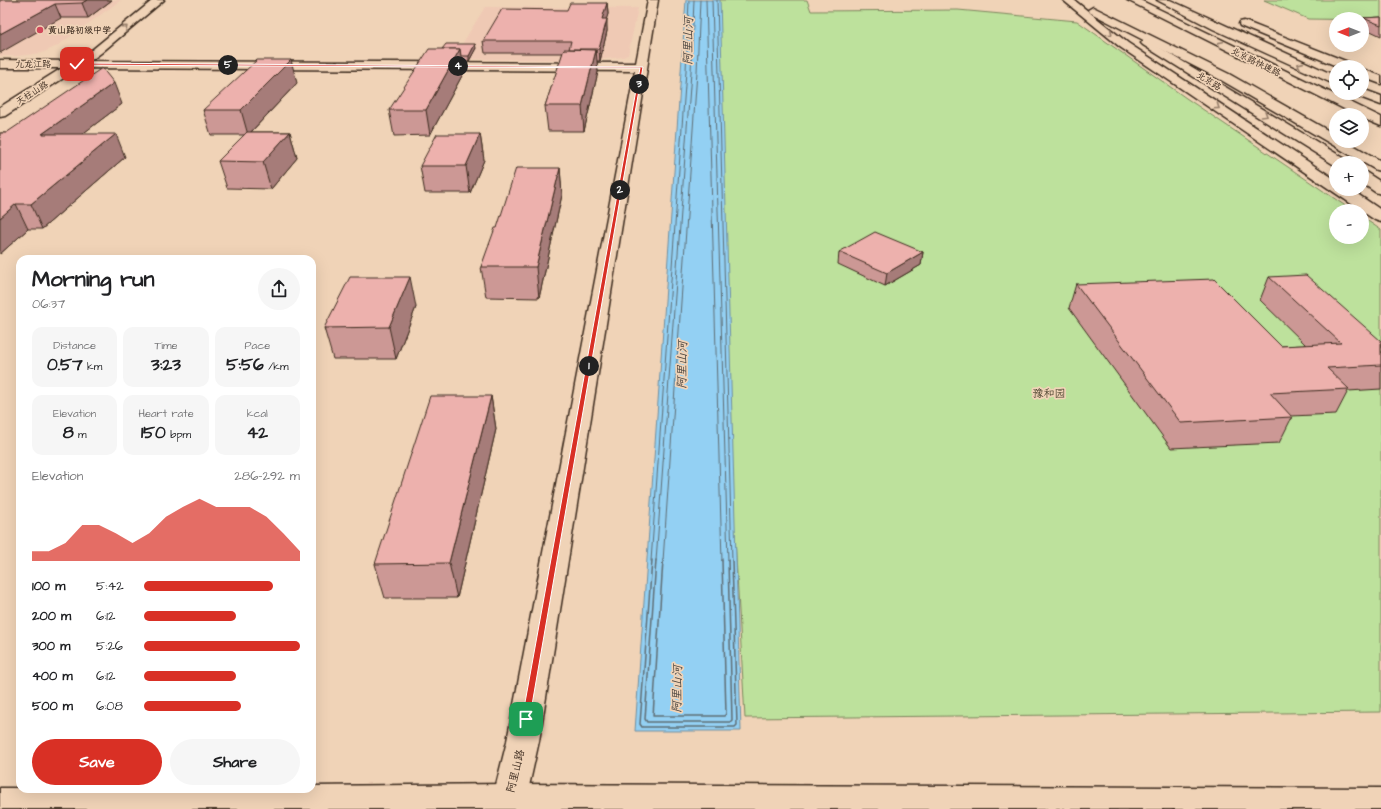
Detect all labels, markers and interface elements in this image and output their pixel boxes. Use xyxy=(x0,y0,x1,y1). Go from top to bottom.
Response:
north arrow xyxy=(1329,12,1369,52)
map controls xyxy=(1329,12,1369,244)
water label: 阿里山河 xyxy=(680,15,697,65)
place label: 黄山路初级中学 xyxy=(48,24,111,37)
marker: 黄山路初级中学 xyxy=(35,25,45,35)
one-way arrow xyxy=(120,26,127,33)
one-way arrow xyxy=(1105,29,1112,36)
one-way arrow xyxy=(1217,41,1224,49)
street label: 北京路快速路 xyxy=(1229,45,1283,80)
pin xyxy=(60,47,94,81)
icon: check xyxy=(66,53,88,75)
pin: 5 xyxy=(218,55,238,75)
pin: 4 xyxy=(448,56,468,76)
text: 5 xyxy=(224,57,232,72)
street label: 九龙江路 xyxy=(15,58,51,71)
text: 4 xyxy=(454,58,462,73)
button: locate xyxy=(1329,60,1369,100)
one-way arrow xyxy=(1297,62,1305,70)
street label: 北京路 xyxy=(1194,69,1224,94)
pin: 3 xyxy=(629,74,649,94)
text: 3 xyxy=(636,76,642,91)
street label: 天柱山路 xyxy=(14,78,51,108)
one-way arrow xyxy=(1213,102,1220,109)
button: layers xyxy=(1329,108,1369,148)
one-way arrow xyxy=(1261,110,1268,117)
button: + xyxy=(1329,156,1369,196)
pin: 2 xyxy=(610,180,630,200)
text: 2 xyxy=(617,182,623,197)
button: − xyxy=(1329,204,1369,244)
text: Morning run xyxy=(32,264,155,295)
button: share xyxy=(258,268,300,310)
text: 06:37 xyxy=(32,295,65,313)
text: Distance xyxy=(53,338,96,353)
text: Time xyxy=(154,338,178,353)
text: Pace xyxy=(245,338,270,353)
water label: 阿里山河 xyxy=(674,339,691,389)
text: 0.57 xyxy=(47,353,83,377)
text: 3:23 xyxy=(151,353,181,377)
text: 5:56 xyxy=(226,353,264,377)
pin: 1 xyxy=(579,356,599,376)
text: 1 xyxy=(588,358,590,373)
text: km xyxy=(83,359,102,374)
text: /km xyxy=(264,359,288,374)
park label: 豫和园 xyxy=(1033,386,1066,401)
text: Elevation xyxy=(53,406,96,421)
text: Heart rate xyxy=(138,406,194,421)
text: kcal xyxy=(247,406,268,421)
text: 8 xyxy=(63,421,74,445)
text: 150 xyxy=(141,421,166,445)
text: 42 xyxy=(247,421,268,445)
text: m xyxy=(74,427,87,442)
text: bpm xyxy=(166,427,191,442)
text: Elevation xyxy=(32,467,83,485)
text: 286–292 m xyxy=(234,467,300,485)
text: 100 m xyxy=(32,577,65,595)
text: 5:42 xyxy=(96,577,124,595)
text: 200 m xyxy=(32,607,71,625)
text: 6:12 xyxy=(96,607,115,625)
text: 300 m xyxy=(32,637,70,655)
text: 5:26 xyxy=(96,637,123,655)
water label: 阿里山河 xyxy=(669,663,686,713)
text: 400 m xyxy=(32,667,73,685)
text: 6:12 xyxy=(96,667,115,685)
text: 500 m xyxy=(32,697,73,715)
text: 6:08 xyxy=(96,697,123,715)
pin xyxy=(509,702,543,736)
icon: arrive xyxy=(515,708,537,730)
button: Save xyxy=(32,739,162,785)
button: Share xyxy=(170,739,300,785)
street label: 阿里山路 xyxy=(503,748,528,794)

